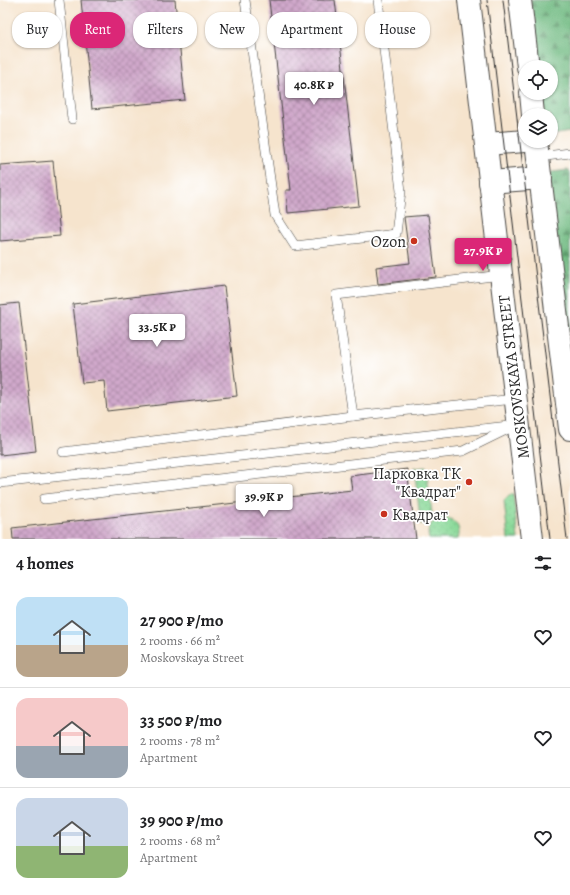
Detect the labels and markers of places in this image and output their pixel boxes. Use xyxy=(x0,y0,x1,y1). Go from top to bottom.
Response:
pin: 40.8K ₽ xyxy=(277,72,351,106)
place label: Ozon xyxy=(371,231,406,253)
marker: Ozon xyxy=(409,236,419,246)
pin: 27.9K ₽ xyxy=(446,238,520,272)
pin: 33.5K ₽ xyxy=(120,314,194,348)
place label: Парковка ТК "Квадрат" xyxy=(373,463,462,503)
marker: Парковка ТК "Квадрат" xyxy=(464,477,474,487)
pin: 39.9K ₽ xyxy=(227,484,301,518)
place label: Квадрат xyxy=(392,504,448,526)
marker: Квадрат xyxy=(379,509,389,519)

